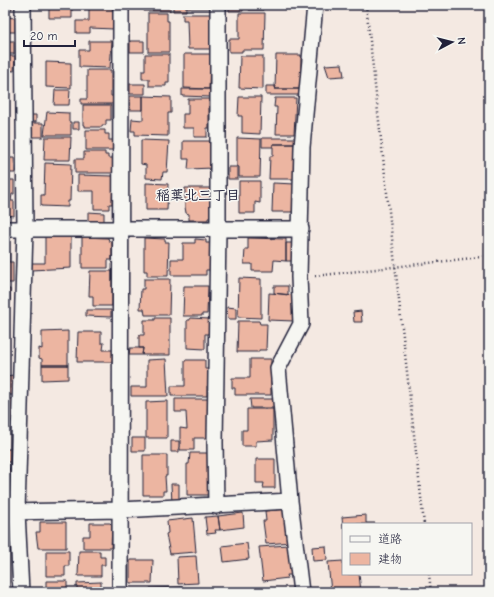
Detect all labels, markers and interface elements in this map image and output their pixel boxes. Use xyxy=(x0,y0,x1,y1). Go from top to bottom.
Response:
scale bar xyxy=(24,22,75,48)
north arrow xyxy=(432,22,472,62)
text: 20 m xyxy=(30,29,58,43)
text: N xyxy=(455,36,468,45)
district label: 稲葉北三丁目 xyxy=(156,187,240,204)
legend xyxy=(342,523,472,575)
text: 道路 xyxy=(378,532,402,546)
text: 建物 xyxy=(378,552,402,566)

